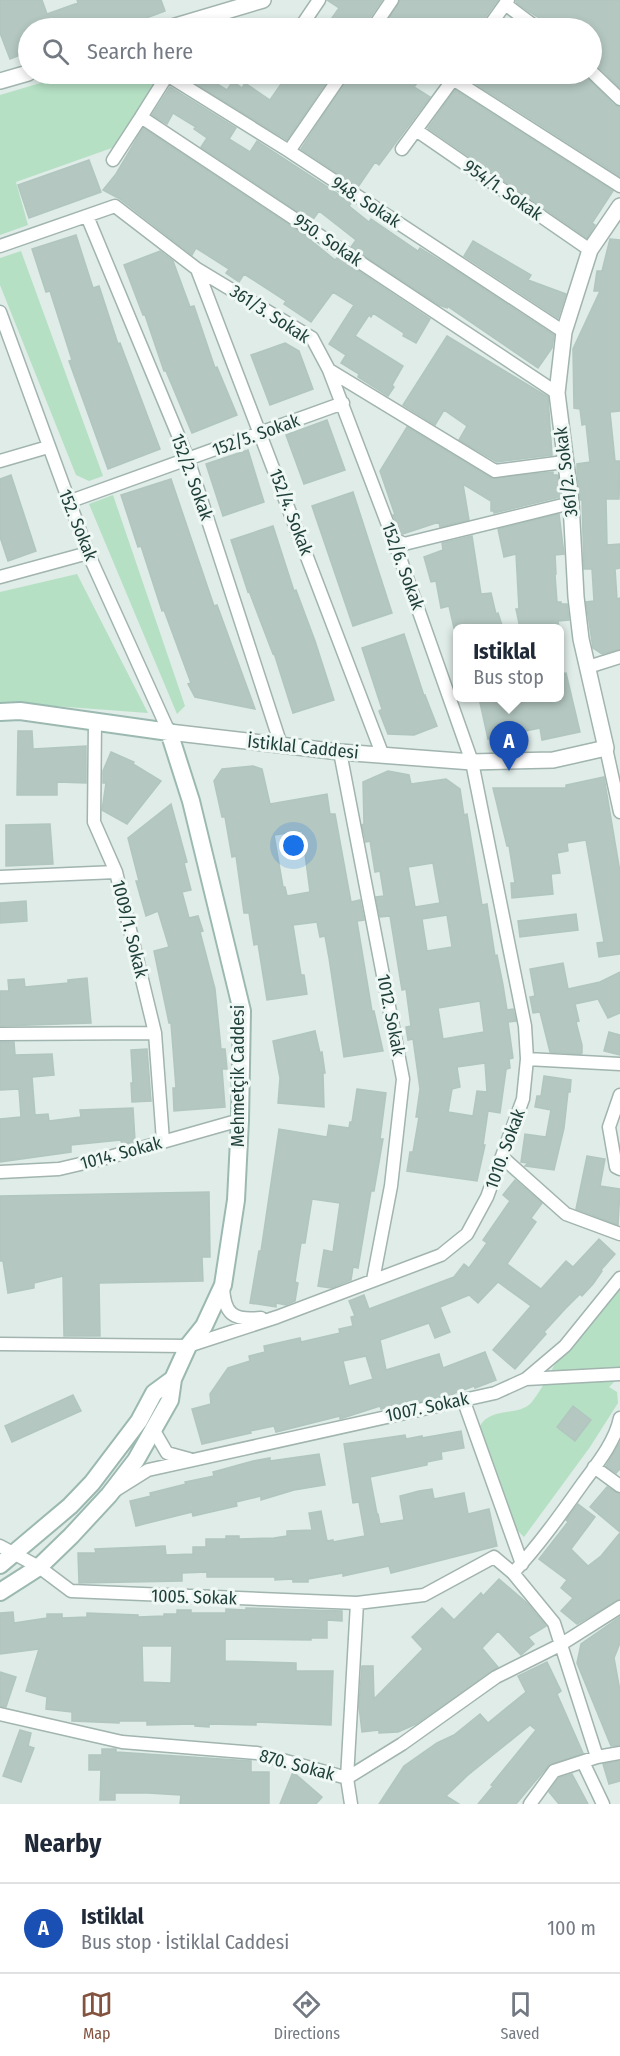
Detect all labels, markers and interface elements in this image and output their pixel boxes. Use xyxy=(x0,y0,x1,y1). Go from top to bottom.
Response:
search box xyxy=(18,18,602,84)
icon: search xyxy=(39,35,72,68)
text: Search here xyxy=(87,38,193,65)
street label: 954/1. Sokak xyxy=(459,155,547,226)
street label: 948. Sokak xyxy=(327,172,405,233)
street label: 950. Sokak xyxy=(289,209,367,271)
street label: 361/3. Sokak xyxy=(226,280,315,348)
street label: 152/5. Sokak xyxy=(209,409,303,461)
street label: 361/2. Sokak xyxy=(549,425,582,518)
street label: 152/2. Sokak xyxy=(166,431,218,524)
street label: 152/4. Sokak xyxy=(264,466,318,559)
street label: 152. Sokak xyxy=(54,486,102,564)
street label: 152/6. Sokak xyxy=(377,519,429,613)
popup xyxy=(453,624,564,702)
text: Istiklal xyxy=(473,638,536,665)
text: Bus stop xyxy=(473,665,544,689)
pin: A xyxy=(490,722,528,771)
street label: İstiklal Caddesi xyxy=(246,730,360,764)
your location xyxy=(279,831,308,860)
street label: 1009/1. Sokak xyxy=(107,878,153,981)
street label: 1012. Sokak xyxy=(372,972,410,1058)
street label: Mehmetçik Caddesi xyxy=(227,1005,249,1147)
street label: 1010. Sokak xyxy=(480,1105,530,1192)
street label: 1014. Sokak xyxy=(78,1131,165,1174)
street label: 1007. Sokak xyxy=(383,1387,471,1427)
street label: 1005. Sokak xyxy=(151,1585,238,1610)
street label: 870. Sokak xyxy=(257,1744,338,1786)
text: Nearby xyxy=(24,1828,101,1859)
text: Istiklal xyxy=(81,1903,144,1930)
text: A xyxy=(38,1916,49,1940)
text: 100 m xyxy=(547,1916,596,1940)
text: Bus stop · İstiklal Caddesi xyxy=(81,1930,289,1954)
tab: Map xyxy=(80,1988,113,2043)
tab: Directions xyxy=(274,1988,340,2043)
tab: Saved xyxy=(501,1988,540,2043)

